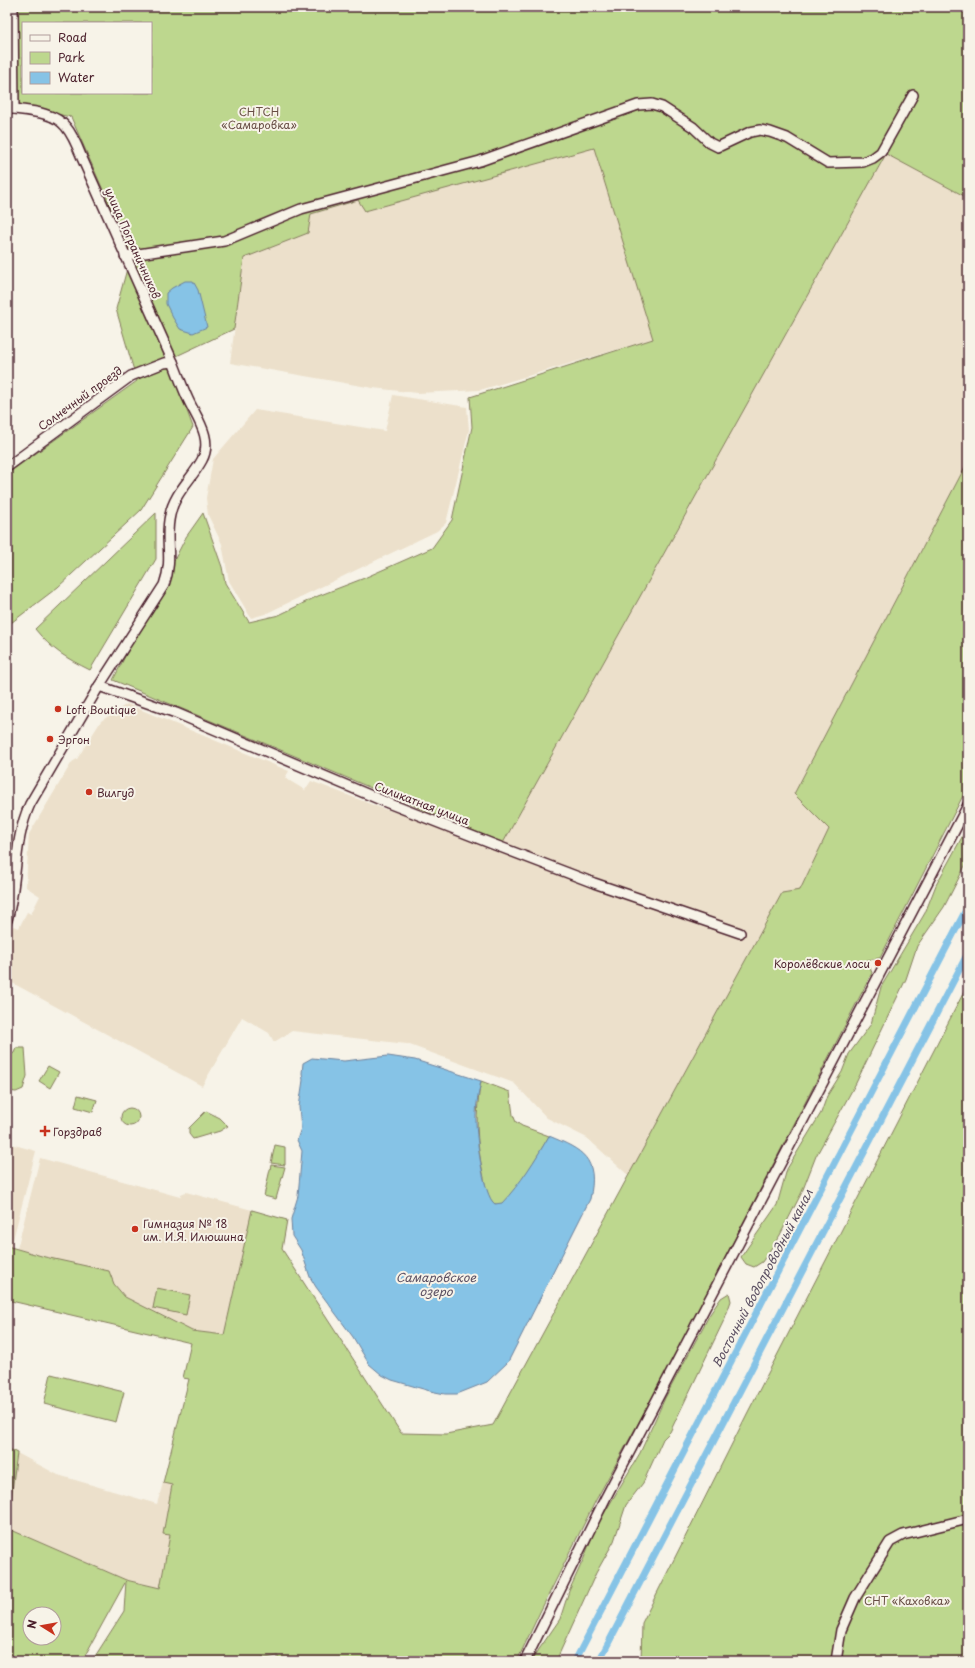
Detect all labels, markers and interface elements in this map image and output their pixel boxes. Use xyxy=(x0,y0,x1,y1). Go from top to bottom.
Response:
legend xyxy=(22,22,152,94)
text: Road xyxy=(58,28,87,46)
text: Park xyxy=(58,48,85,66)
text: Water xyxy=(58,68,95,86)
park label: СНТСН «Самаровка» xyxy=(221,103,297,133)
street label: улица Пограничников xyxy=(101,185,165,301)
street label: Солнечный проезд xyxy=(34,362,126,434)
place label: Loft Boutique xyxy=(66,701,136,718)
marker: Loft Boutique xyxy=(53,704,63,714)
place label: Эргон xyxy=(58,731,90,748)
marker: Эргон xyxy=(45,734,55,744)
street label: Силикатная улица xyxy=(372,777,472,829)
place label: Вилгуд xyxy=(97,784,134,801)
marker: Вилгуд xyxy=(84,787,94,797)
place label: Королёвские лоси xyxy=(774,955,870,972)
marker: Королёвские лоси xyxy=(873,958,883,968)
place label: Горздрав xyxy=(53,1123,102,1140)
marker: Горздрав xyxy=(40,1126,50,1136)
water label: Восточный водопроводный канал xyxy=(707,1185,817,1370)
place label: Гимназия № 18 им. И.Я. Илюшина xyxy=(143,1215,244,1245)
marker: Гимназия № 18 им. И.Я. Илюшина xyxy=(130,1224,140,1234)
water label: Самаровское озеро xyxy=(396,1268,476,1300)
park label: СНТ «Каховка» xyxy=(864,1592,950,1609)
north arrow xyxy=(22,1606,62,1646)
text: N xyxy=(23,1618,41,1630)

